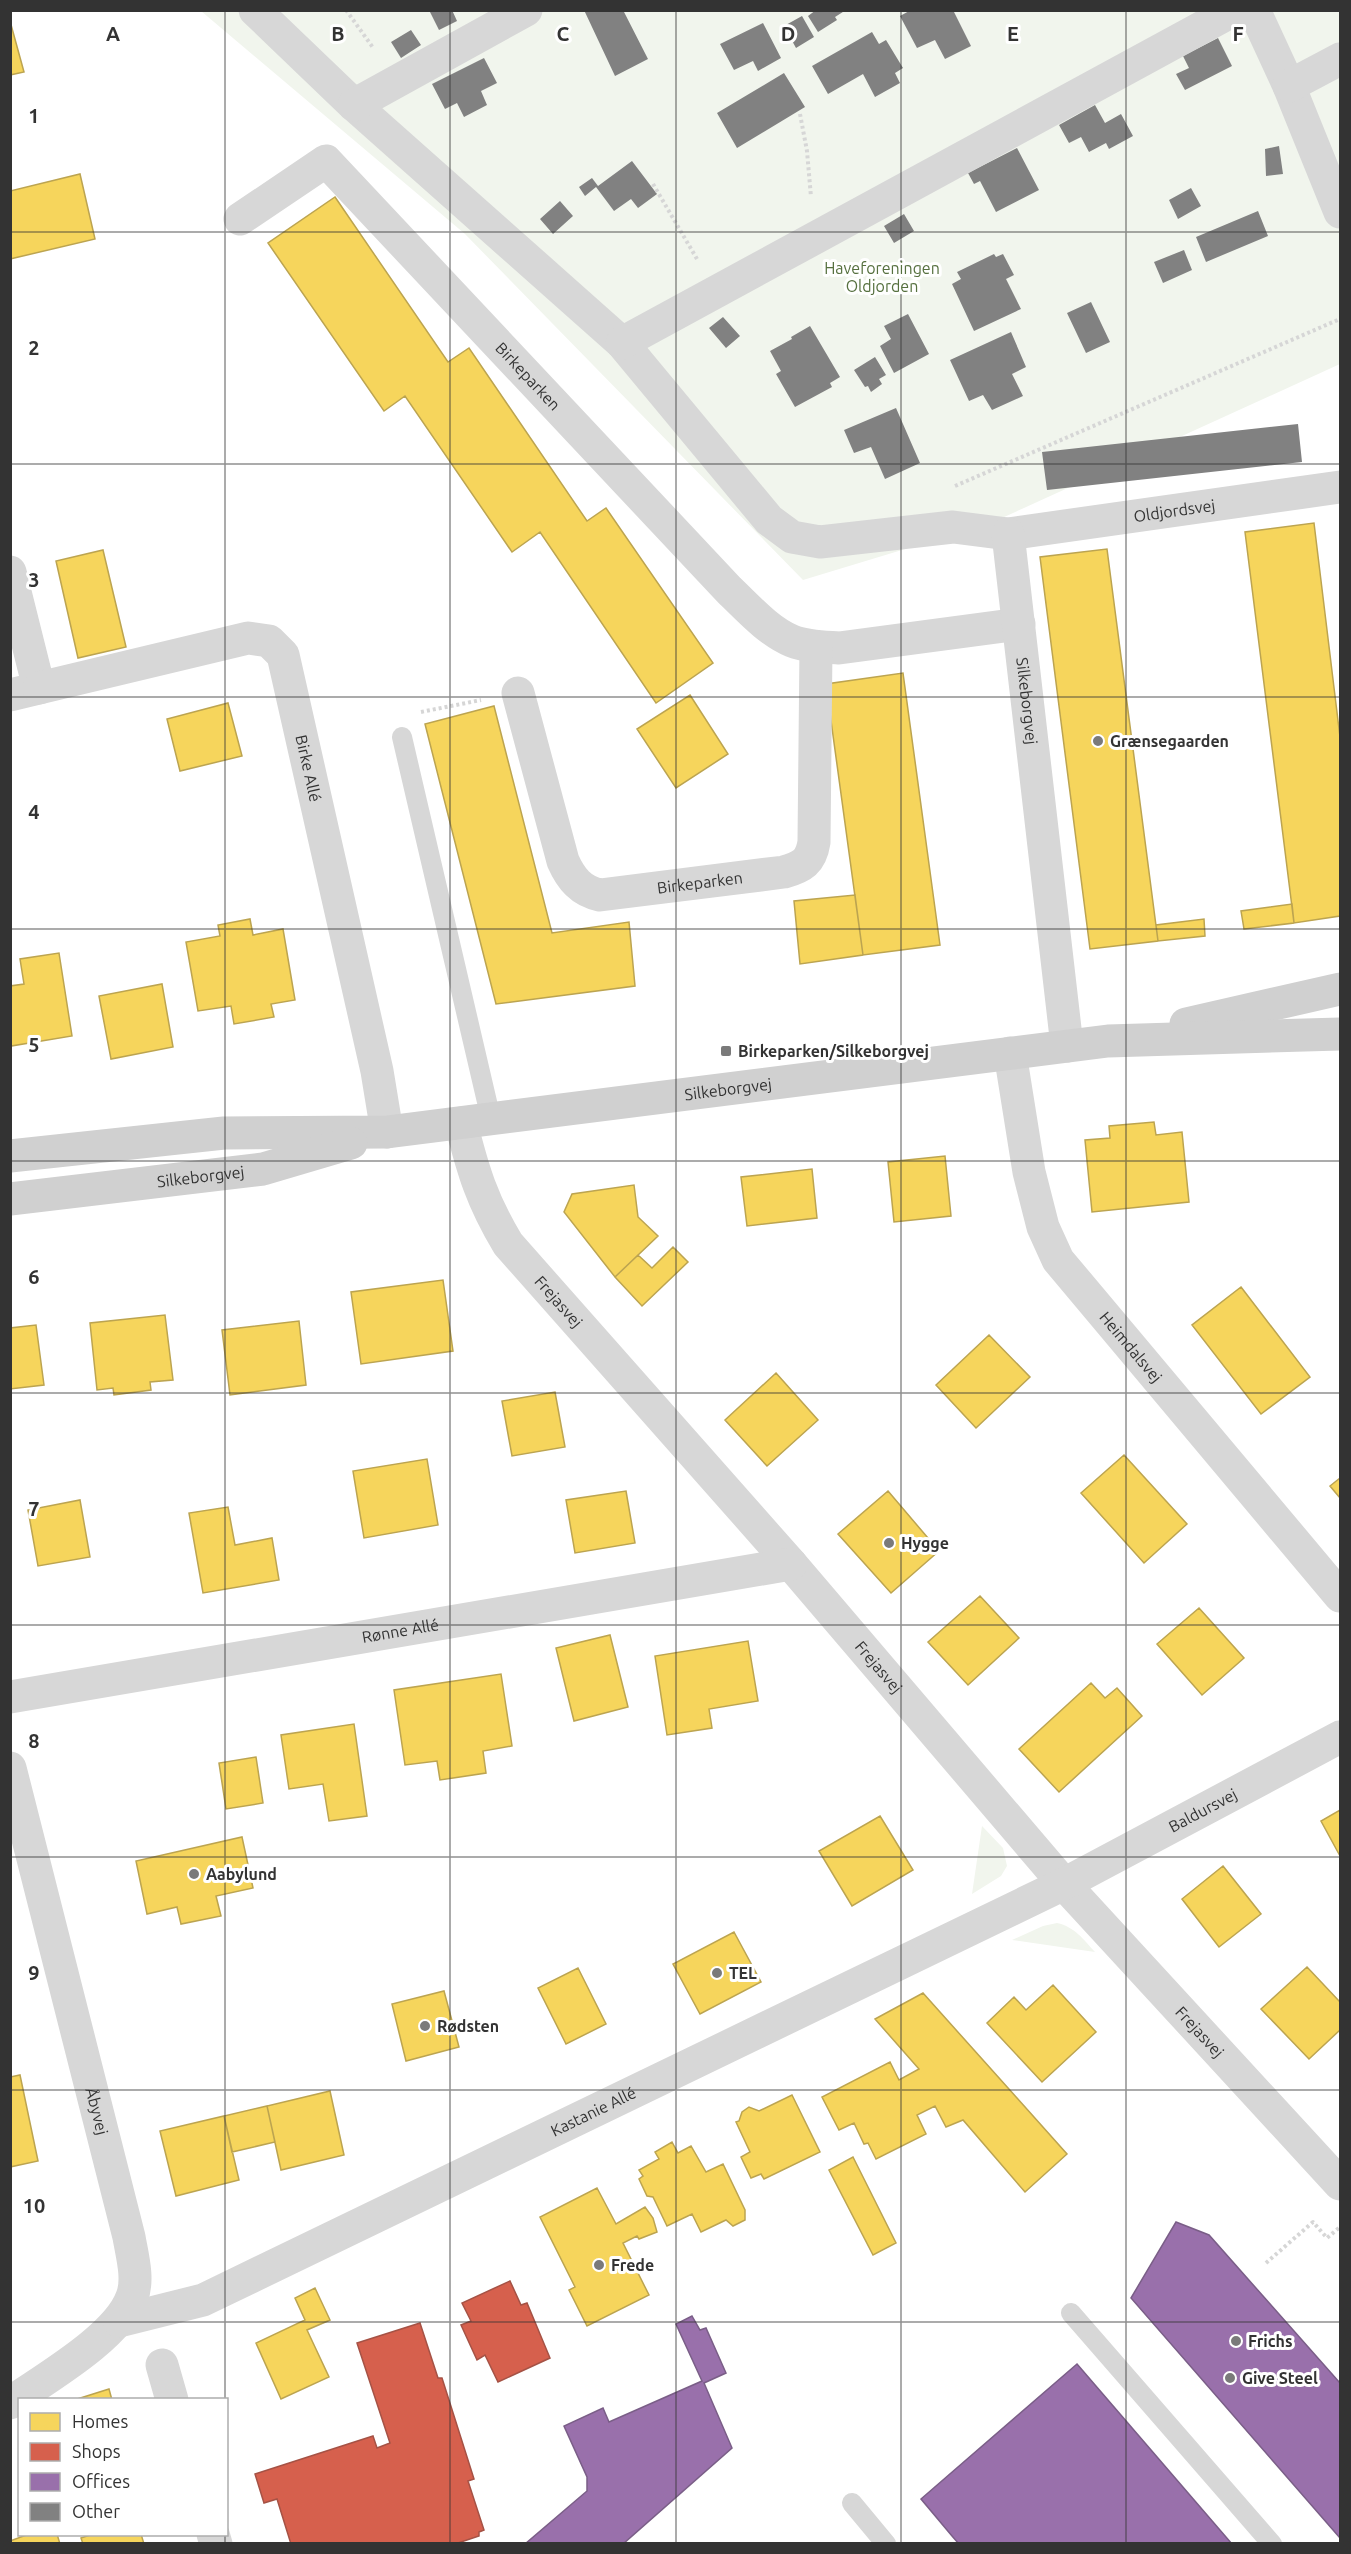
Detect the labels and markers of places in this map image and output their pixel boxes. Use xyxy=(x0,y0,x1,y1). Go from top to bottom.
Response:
place label: Grænsegaarden xyxy=(1110,732,1229,750)
marker: Grænsegaarden xyxy=(1091,734,1105,748)
place label: Birkeparken/Silkeborgvej xyxy=(738,1042,929,1060)
marker: Birkeparken/Silkeborgvej xyxy=(719,1044,733,1058)
place label: Hygge xyxy=(901,1534,949,1552)
marker: Hygge xyxy=(882,1536,896,1550)
place label: Aabylund xyxy=(206,1865,277,1883)
marker: Aabylund xyxy=(187,1867,201,1881)
place label: TEL xyxy=(729,1964,757,1982)
marker: TEL xyxy=(710,1966,724,1980)
place label: Rødsten xyxy=(437,2017,499,2035)
marker: Rødsten xyxy=(418,2019,432,2033)
place label: Frede xyxy=(611,2256,654,2274)
marker: Frede xyxy=(592,2258,606,2272)
place label: Frichs xyxy=(1248,2332,1292,2350)
marker: Frichs xyxy=(1229,2334,1243,2348)
place label: Give Steel xyxy=(1242,2369,1318,2387)
marker: Give Steel xyxy=(1223,2371,1237,2385)

